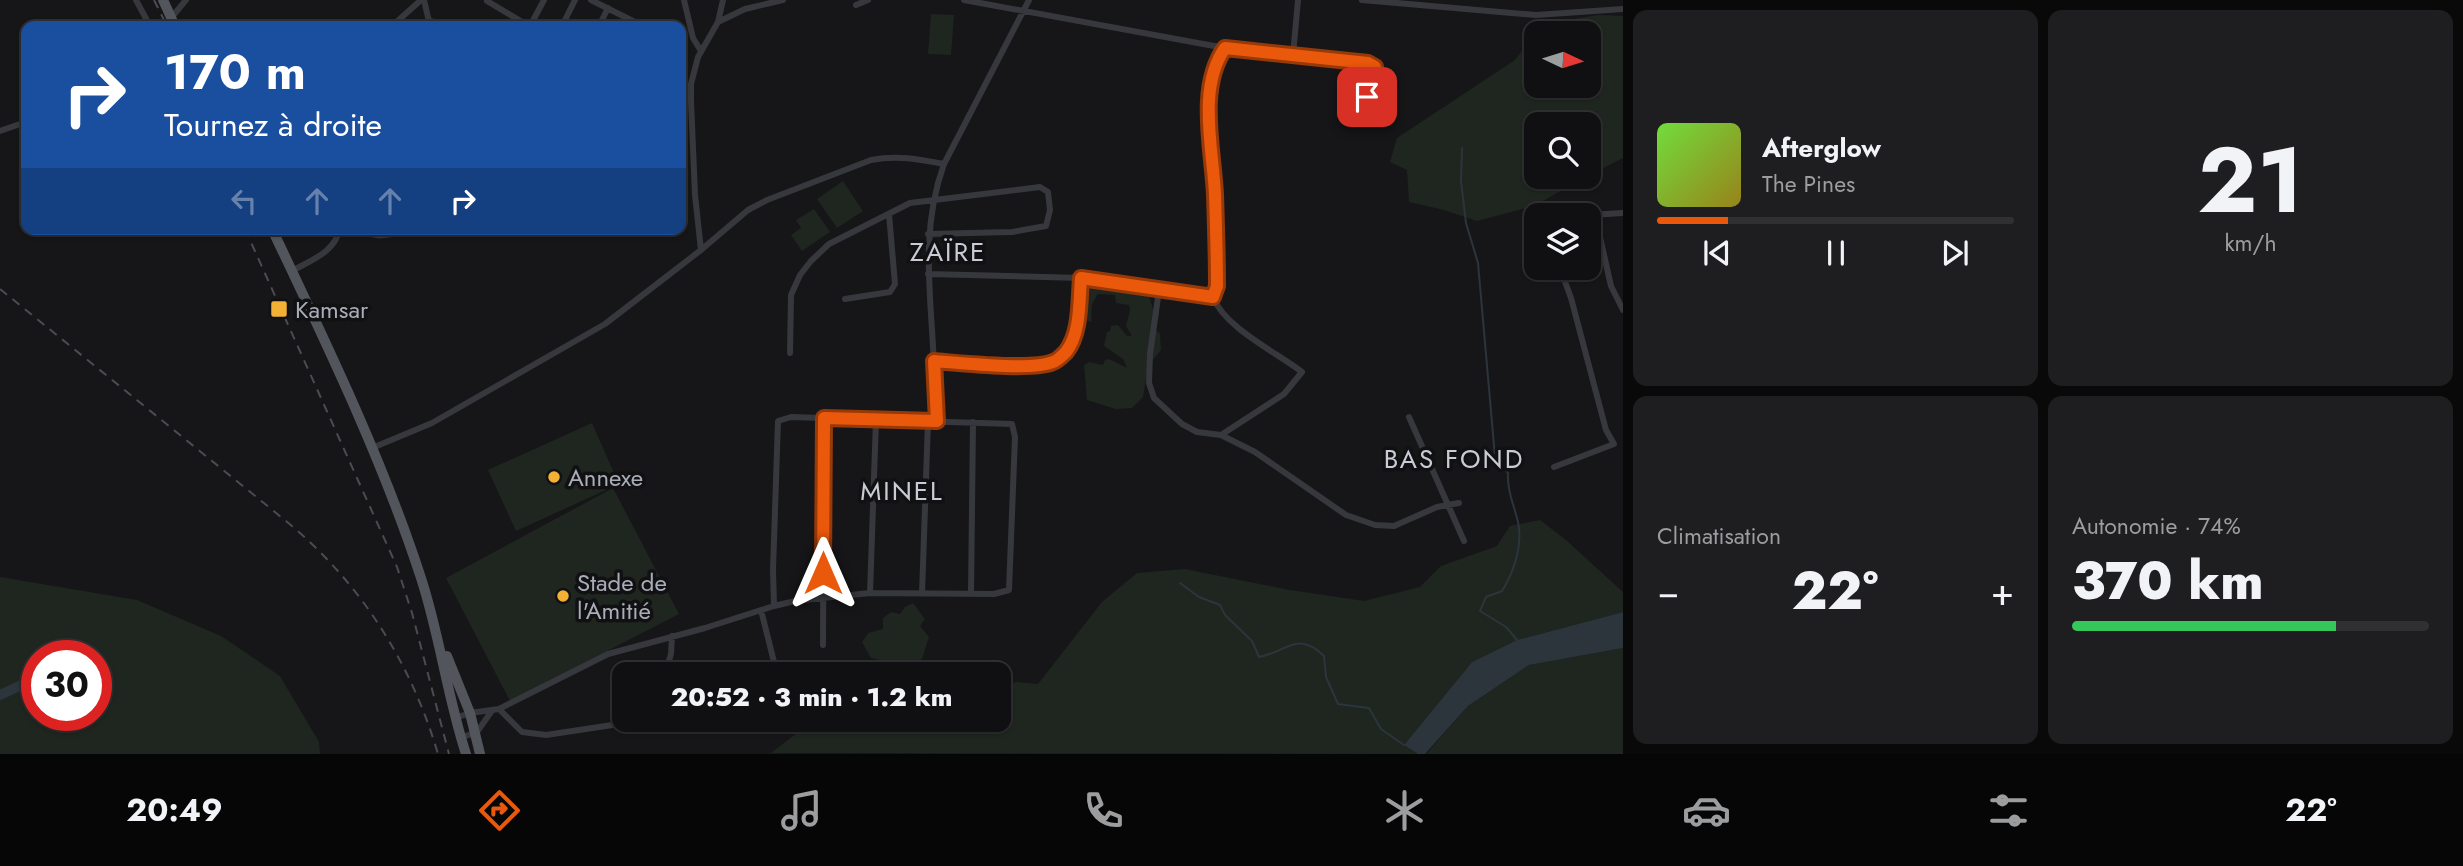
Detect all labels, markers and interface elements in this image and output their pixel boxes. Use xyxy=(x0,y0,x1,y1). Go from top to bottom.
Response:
north arrow xyxy=(1524,21,1601,98)
map controls xyxy=(1524,21,1601,280)
text: 170 m xyxy=(164,37,306,107)
icon: right xyxy=(49,49,140,140)
pin xyxy=(1337,67,1397,127)
icon: arrive xyxy=(1348,78,1386,116)
text: Tournez à droite xyxy=(164,102,382,148)
button: search xyxy=(1524,112,1601,189)
text: 21 xyxy=(2197,115,2304,246)
text: Afterglow xyxy=(1762,129,1881,167)
text: The Pines xyxy=(1762,167,1855,201)
icon: left xyxy=(225,182,263,220)
icon: ahead xyxy=(298,182,336,220)
icon: ahead xyxy=(371,182,409,220)
icon: right xyxy=(444,182,482,220)
button: layers xyxy=(1524,203,1601,280)
text: km/h xyxy=(2225,226,2276,260)
district label: ZAÏRE xyxy=(910,233,986,271)
icon: previous xyxy=(1698,234,1736,272)
icon: pause xyxy=(1817,234,1855,272)
icon: next xyxy=(1936,234,1974,272)
place label: Kamsar xyxy=(295,292,369,327)
marker: Kamsar xyxy=(269,299,289,319)
district label: BAS FOND xyxy=(1384,440,1524,478)
place label: Annexe xyxy=(568,460,643,495)
marker: Annexe xyxy=(546,469,562,485)
district label: MINEL xyxy=(860,472,944,510)
text: Autonomie · 74% xyxy=(2072,509,2241,543)
text: Climatisation xyxy=(1657,519,1781,553)
position arrow xyxy=(786,536,860,610)
text: 370 km xyxy=(2072,543,2264,619)
text: 22° xyxy=(1792,553,1878,629)
text: − xyxy=(1657,564,1679,619)
text: + xyxy=(1991,564,2014,619)
place label: Stade de l'Amitié xyxy=(577,565,667,628)
marker: Stade de l'Amitié xyxy=(555,588,571,604)
speed limit sign: 30 xyxy=(21,640,112,731)
text: 20:52 · 3 min · 1.2 km xyxy=(671,678,952,716)
icon: directions xyxy=(475,786,524,835)
icon: music xyxy=(777,786,826,835)
icon: phone xyxy=(1079,786,1128,835)
icon: climate xyxy=(1380,786,1429,835)
icon: car xyxy=(1682,786,1731,835)
icon: filters xyxy=(1984,786,2033,835)
text: 20:49 xyxy=(126,787,223,833)
text: 22° xyxy=(2285,787,2337,833)

